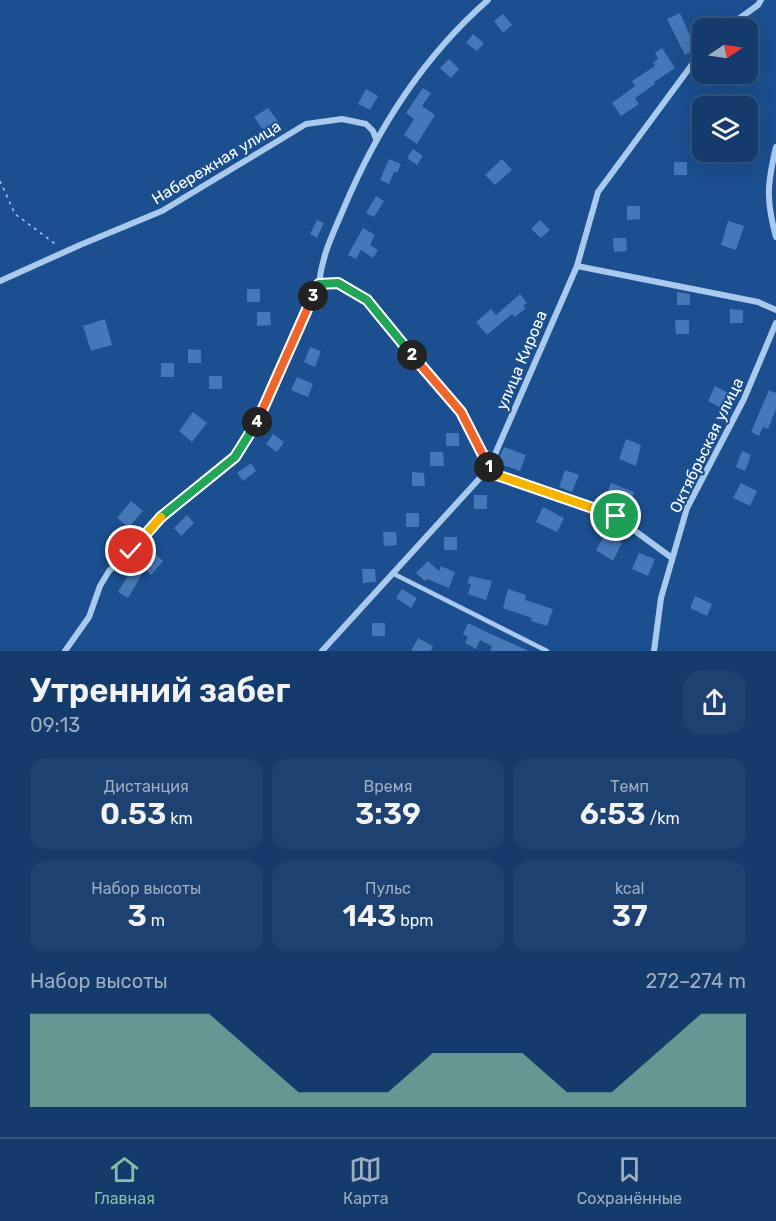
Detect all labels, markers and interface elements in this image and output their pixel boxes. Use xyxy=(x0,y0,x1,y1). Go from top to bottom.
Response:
north arrow xyxy=(692,18,758,84)
map controls xyxy=(692,18,758,162)
button: layers xyxy=(692,96,758,162)
street label: Набережная улица xyxy=(148,116,284,208)
pin: 3 xyxy=(298,281,328,311)
text: 3 xyxy=(308,286,318,305)
street label: улица Кирова xyxy=(492,307,551,413)
pin: 2 xyxy=(397,340,427,370)
text: 2 xyxy=(407,345,417,364)
street label: Октябрьская улица xyxy=(665,375,747,516)
pin: 4 xyxy=(242,407,272,437)
text: 4 xyxy=(252,412,262,431)
pin: 1 xyxy=(474,452,504,482)
text: 1 xyxy=(485,457,493,476)
pin xyxy=(590,490,641,541)
icon: arrive xyxy=(599,499,632,532)
pin xyxy=(105,525,156,576)
icon: check xyxy=(114,534,147,567)
text: Утренний забег xyxy=(30,671,290,710)
button: share xyxy=(683,671,746,734)
text: 09:13 xyxy=(30,713,80,737)
text: Дистанция xyxy=(104,777,189,796)
text: Время xyxy=(364,777,412,796)
text: Темп xyxy=(610,777,649,796)
text: 0.53 xyxy=(100,796,166,832)
text: 3:39 xyxy=(355,796,421,832)
text: 6:53 xyxy=(580,796,646,832)
text: km xyxy=(166,809,193,828)
text: /km xyxy=(646,809,680,828)
text: Набор высоты xyxy=(91,879,201,898)
text: Пульс xyxy=(365,879,411,898)
text: kcal xyxy=(615,879,644,898)
text: 3 xyxy=(128,898,147,934)
text: 143 xyxy=(343,898,396,934)
text: 37 xyxy=(612,898,648,934)
text: m xyxy=(147,911,165,930)
text: bpm xyxy=(396,911,433,930)
text: Набор высоты xyxy=(30,969,168,993)
text: 272–274 m xyxy=(646,969,746,993)
tab: Главная xyxy=(94,1153,155,1208)
tab: Карта xyxy=(343,1153,389,1208)
tab: Сохранённые xyxy=(577,1153,682,1208)

